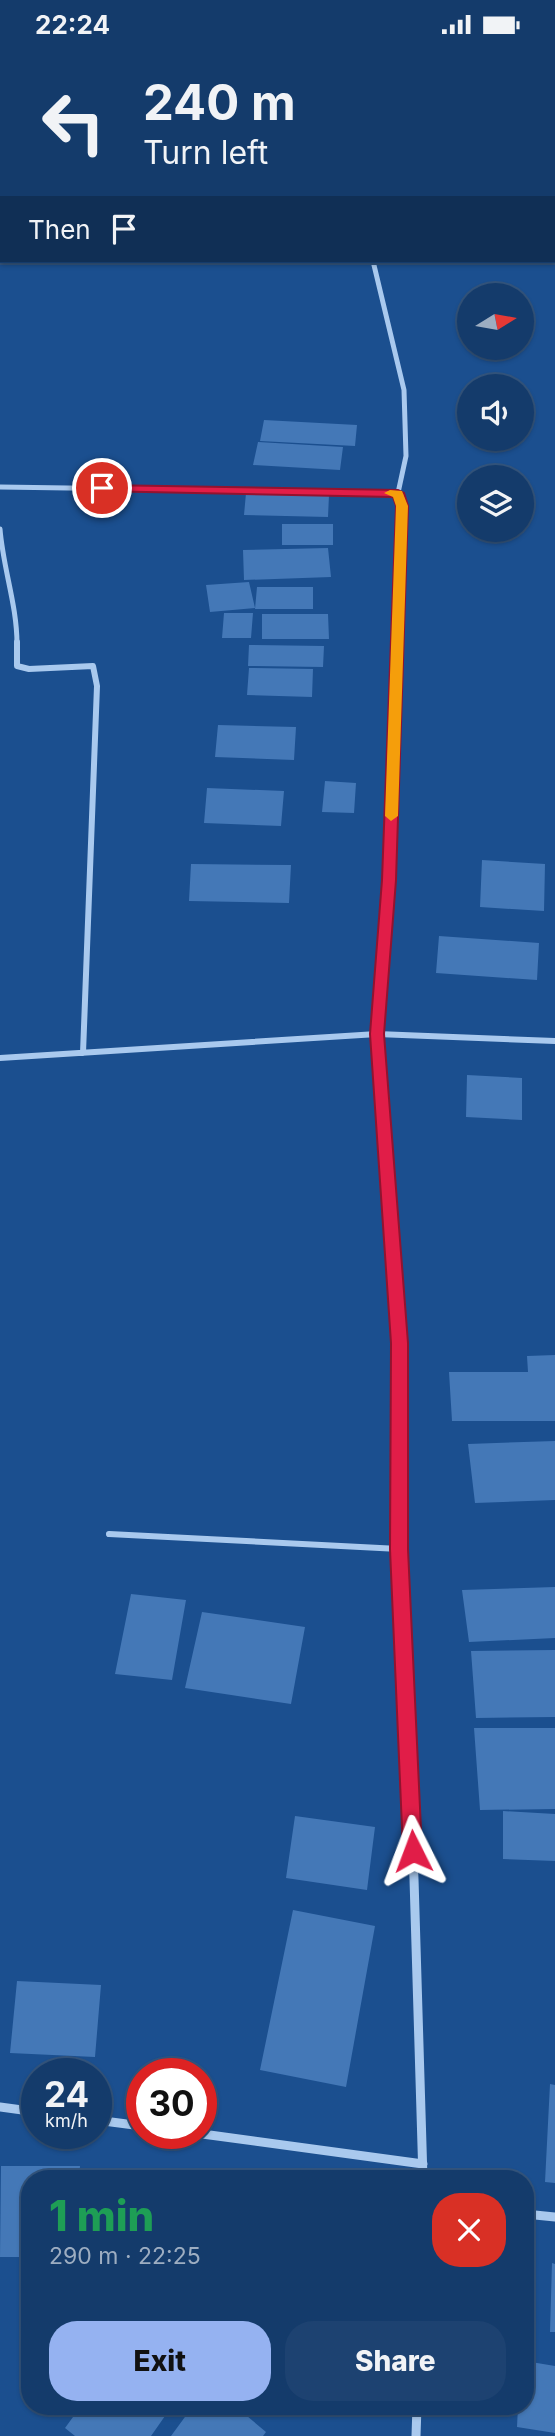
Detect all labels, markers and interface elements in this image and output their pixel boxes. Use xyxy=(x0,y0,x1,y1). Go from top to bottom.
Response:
text: 22:24 xyxy=(35,9,110,40)
text: 240 m xyxy=(143,73,296,132)
icon: left xyxy=(28,77,119,168)
text: Turn left xyxy=(143,133,268,172)
icon: arrive xyxy=(105,210,143,248)
text: Then xyxy=(28,214,91,245)
north arrow xyxy=(457,283,534,361)
map controls xyxy=(457,283,534,542)
button: sound xyxy=(457,374,534,451)
pin xyxy=(72,458,132,518)
button: layers xyxy=(457,465,534,542)
icon: arrive xyxy=(83,469,121,507)
position arrow xyxy=(376,1814,450,1888)
speed limit sign: 30 xyxy=(126,2058,217,2149)
text: 24 xyxy=(44,2073,89,2115)
text: km/h xyxy=(45,2110,88,2131)
text: 1 min xyxy=(49,2190,154,2241)
button: close xyxy=(432,2193,506,2267)
text: 290 m · 22:25 xyxy=(49,2242,201,2270)
button: Exit xyxy=(49,2321,271,2401)
button: Share xyxy=(285,2321,506,2401)

